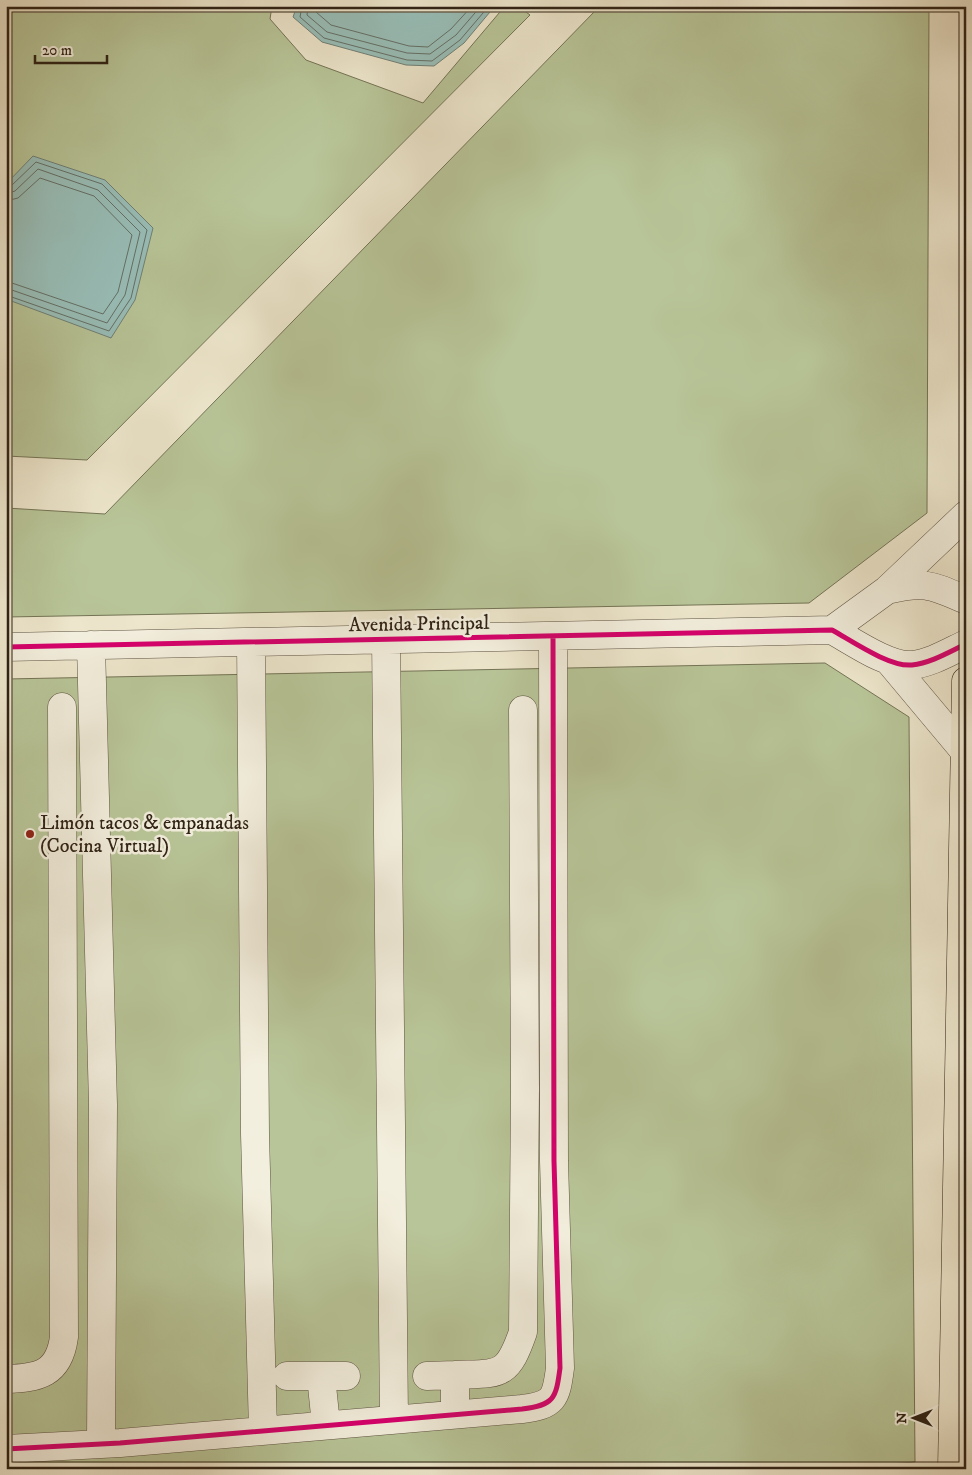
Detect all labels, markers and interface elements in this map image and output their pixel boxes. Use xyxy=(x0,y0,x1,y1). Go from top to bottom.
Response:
scale bar xyxy=(35,32,108,64)
text: 20 m xyxy=(42,41,72,60)
street label: Avenida Principal xyxy=(348,611,490,638)
place label: Limón tacos & empanadas (Cocina Virtual) xyxy=(40,811,249,859)
marker: Limón tacos & empanadas (Cocina Virtual) xyxy=(24,828,36,840)
north arrow xyxy=(890,1392,940,1442)
text: N xyxy=(893,1412,911,1424)

